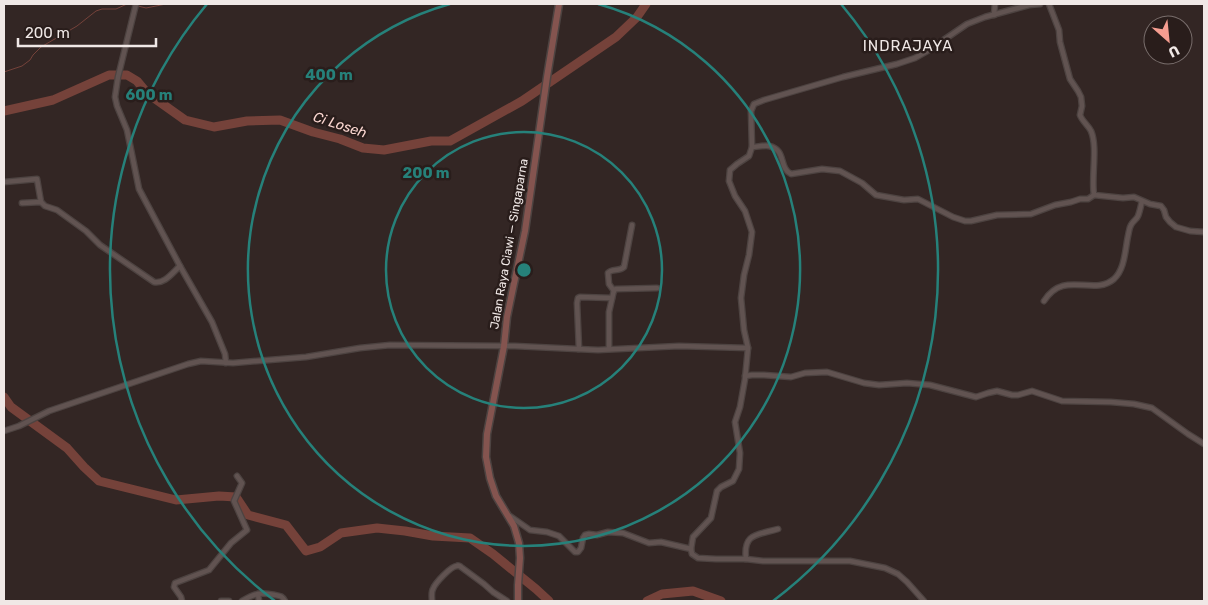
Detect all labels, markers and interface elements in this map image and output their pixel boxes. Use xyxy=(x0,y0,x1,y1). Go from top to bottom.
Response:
scale bar xyxy=(18,15,155,47)
north arrow xyxy=(1143,15,1193,65)
text: 200 m xyxy=(25,24,70,42)
district label: INDRAJAYA xyxy=(863,37,953,55)
text: U xyxy=(1165,41,1182,61)
text: 400 m xyxy=(305,66,353,84)
text: 600 m xyxy=(125,86,173,104)
water label: Ci Loseh xyxy=(311,108,369,142)
street label: Jalan Raya Ciawi — Singaparna xyxy=(487,158,531,330)
text: 200 m xyxy=(402,164,450,182)
centre of rings xyxy=(515,261,533,279)

